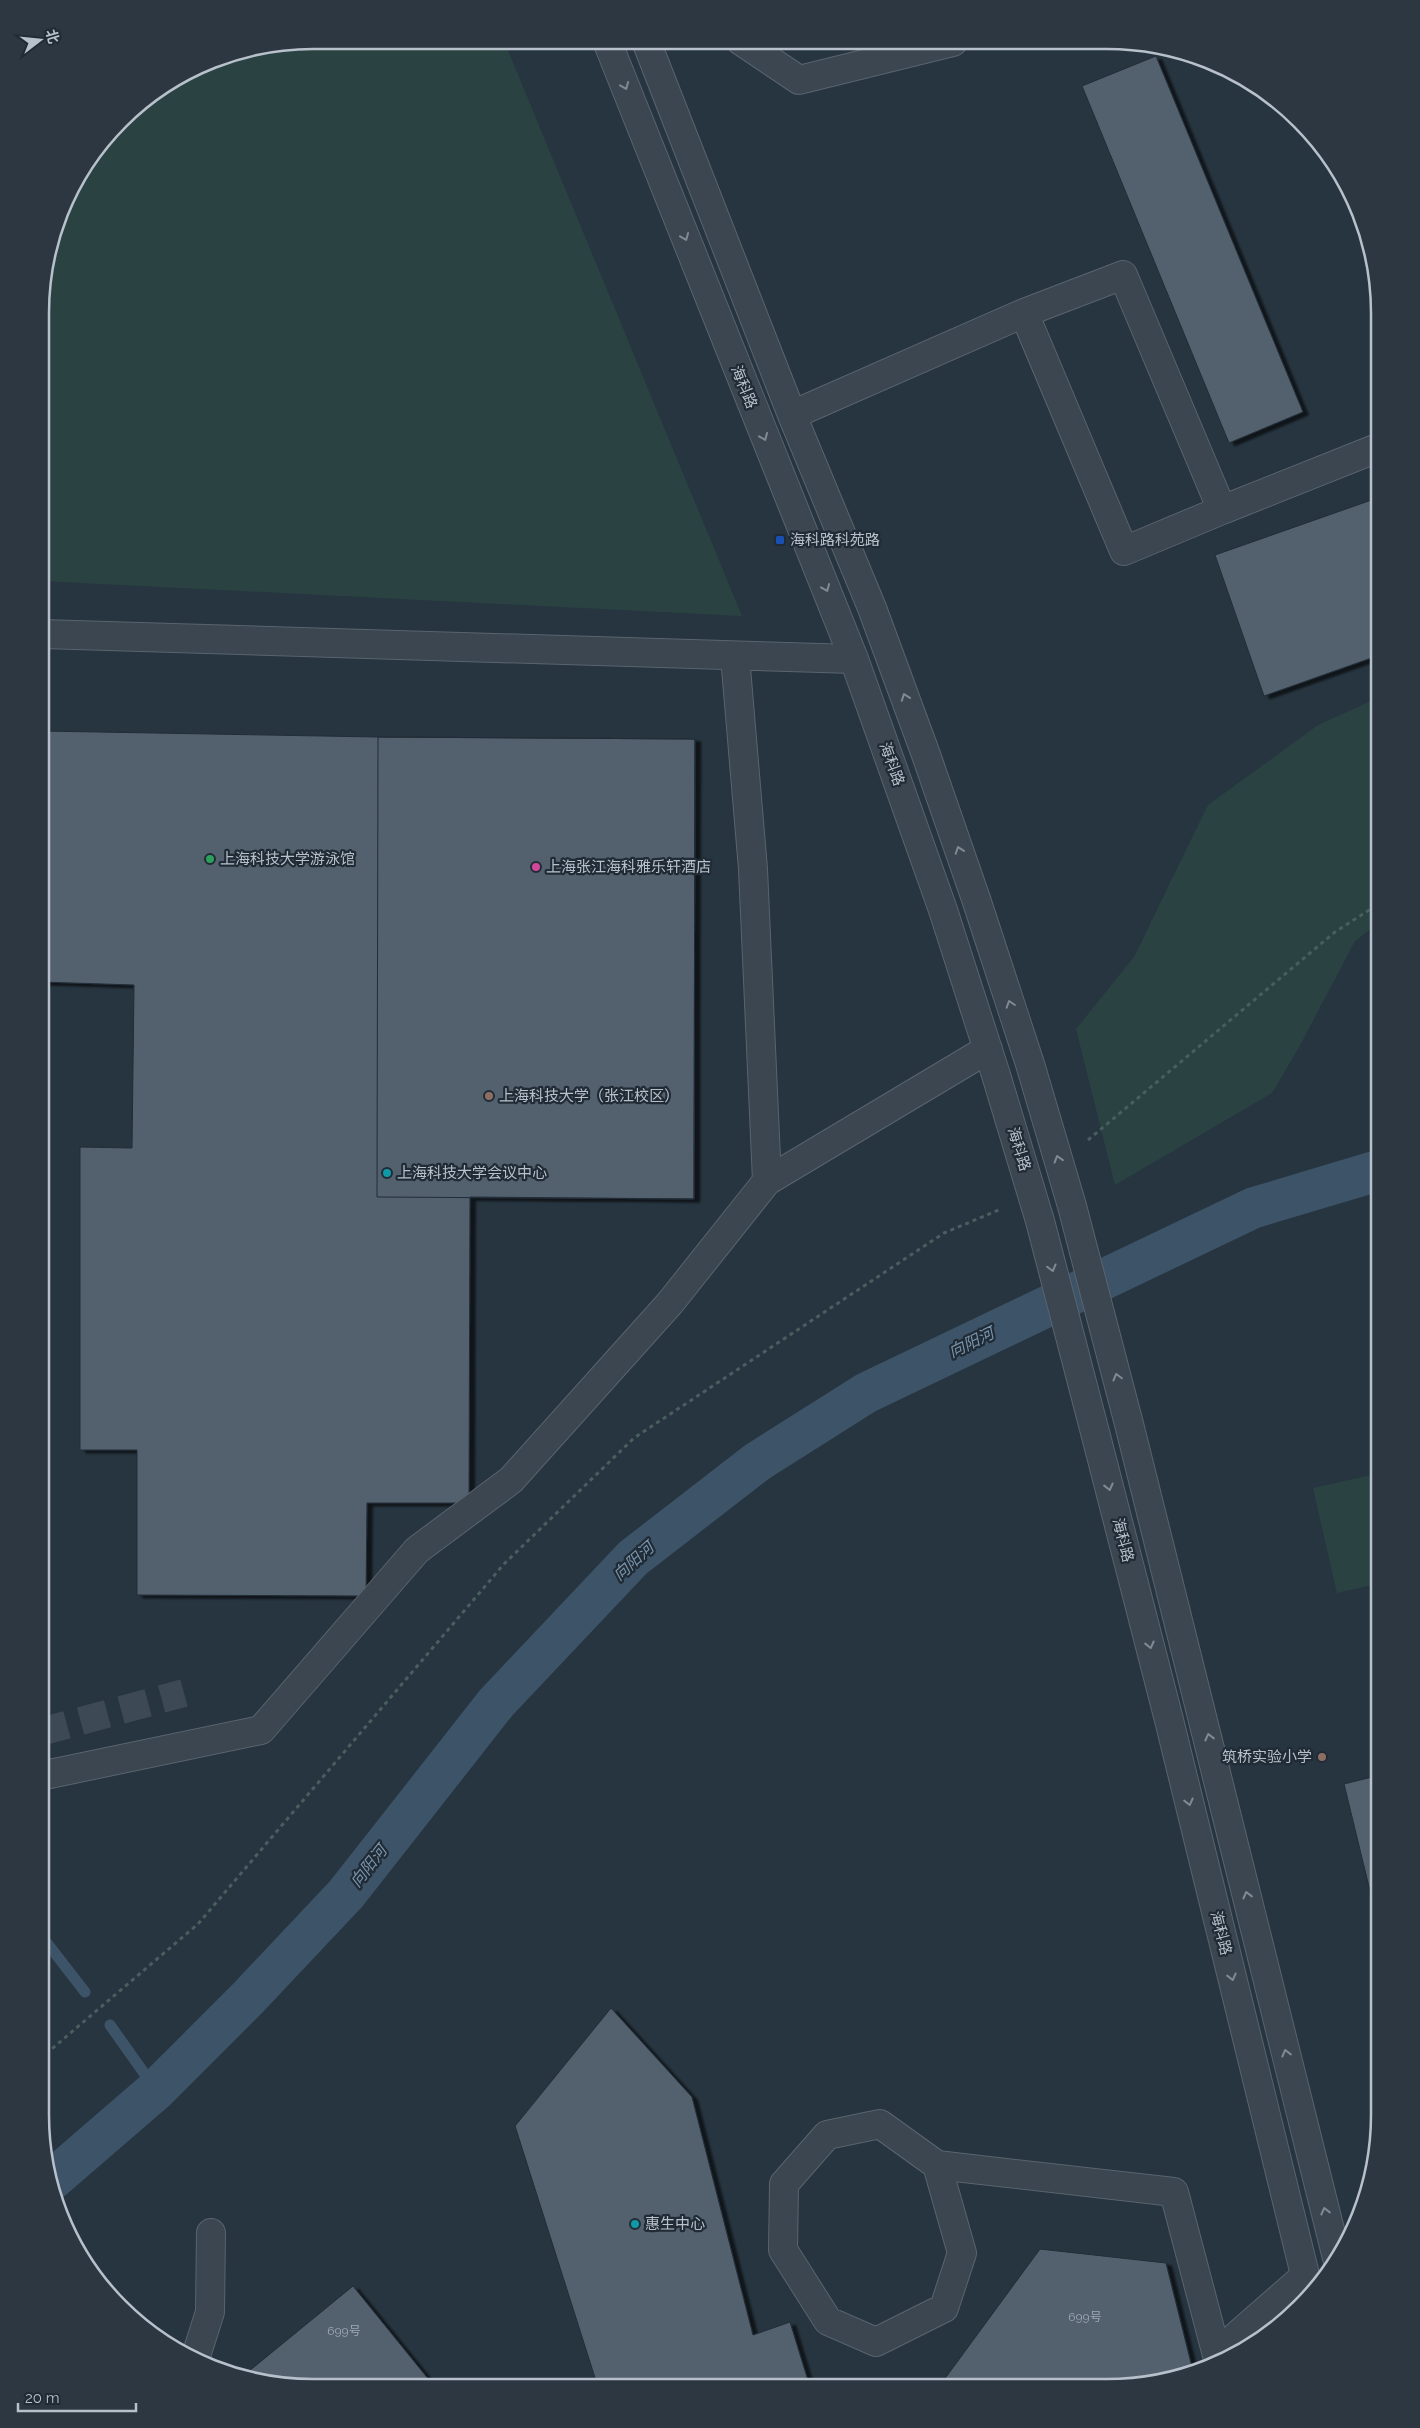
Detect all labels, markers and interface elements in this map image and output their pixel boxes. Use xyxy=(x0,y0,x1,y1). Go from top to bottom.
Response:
north arrow xyxy=(15,15,65,65)
text: 北 xyxy=(43,27,62,45)
one-way arrow xyxy=(619,81,629,90)
one-way arrow xyxy=(679,233,689,241)
street label: 海科路 xyxy=(727,363,761,411)
one-way arrow xyxy=(757,432,768,441)
place label: 海科路科苑路 xyxy=(790,531,880,549)
marker: 海科路科苑路 xyxy=(774,534,786,546)
one-way arrow xyxy=(820,583,830,591)
one-way arrow xyxy=(901,693,911,702)
street label: 海科路 xyxy=(876,740,908,788)
one-way arrow xyxy=(955,846,965,855)
place label: 上海科技大学游泳馆 xyxy=(220,850,355,868)
marker: 上海科技大学游泳馆 xyxy=(204,853,216,865)
place label: 上海张江海科雅乐轩酒店 xyxy=(546,858,711,876)
marker: 上海张江海科雅乐轩酒店 xyxy=(530,861,542,873)
one-way arrow xyxy=(1006,1000,1016,1009)
place label: 上海科技大学（张江校区） xyxy=(499,1087,679,1105)
marker: 上海科技大学（张江校区） xyxy=(483,1090,495,1102)
street label: 海科路 xyxy=(1004,1125,1034,1173)
one-way arrow xyxy=(1054,1156,1064,1164)
place label: 上海科技大学会议中心 xyxy=(397,1164,547,1182)
marker: 上海科技大学会议中心 xyxy=(381,1167,393,1179)
one-way arrow xyxy=(1047,1264,1057,1272)
water label: 向阳河 xyxy=(945,1322,1000,1362)
one-way arrow xyxy=(1112,1372,1123,1381)
one-way arrow xyxy=(1104,1483,1114,1491)
street label: 海科路 xyxy=(1109,1516,1137,1564)
water label: 向阳河 xyxy=(609,1536,660,1584)
one-way arrow xyxy=(1144,1640,1155,1649)
one-way arrow xyxy=(1204,1733,1215,1742)
place label: 筑桥实验小学 xyxy=(1222,1748,1312,1766)
marker: 筑桥实验小学 xyxy=(1316,1751,1328,1763)
one-way arrow xyxy=(1183,1798,1194,1807)
water label: 向阳河 xyxy=(346,1839,392,1891)
one-way arrow xyxy=(1243,1892,1253,1900)
street label: 海科路 xyxy=(1207,1909,1235,1957)
one-way arrow xyxy=(1226,1973,1237,1982)
one-way arrow xyxy=(1281,2048,1292,2057)
one-way arrow xyxy=(1320,2206,1331,2215)
place label: 惠生中心 xyxy=(645,2215,705,2233)
marker: 惠生中心 xyxy=(629,2218,641,2230)
house number: 699号 xyxy=(1068,2310,1102,2324)
house number: 699号 xyxy=(327,2324,361,2338)
scale bar xyxy=(18,2380,135,2412)
text: 20 m xyxy=(25,2389,60,2407)

